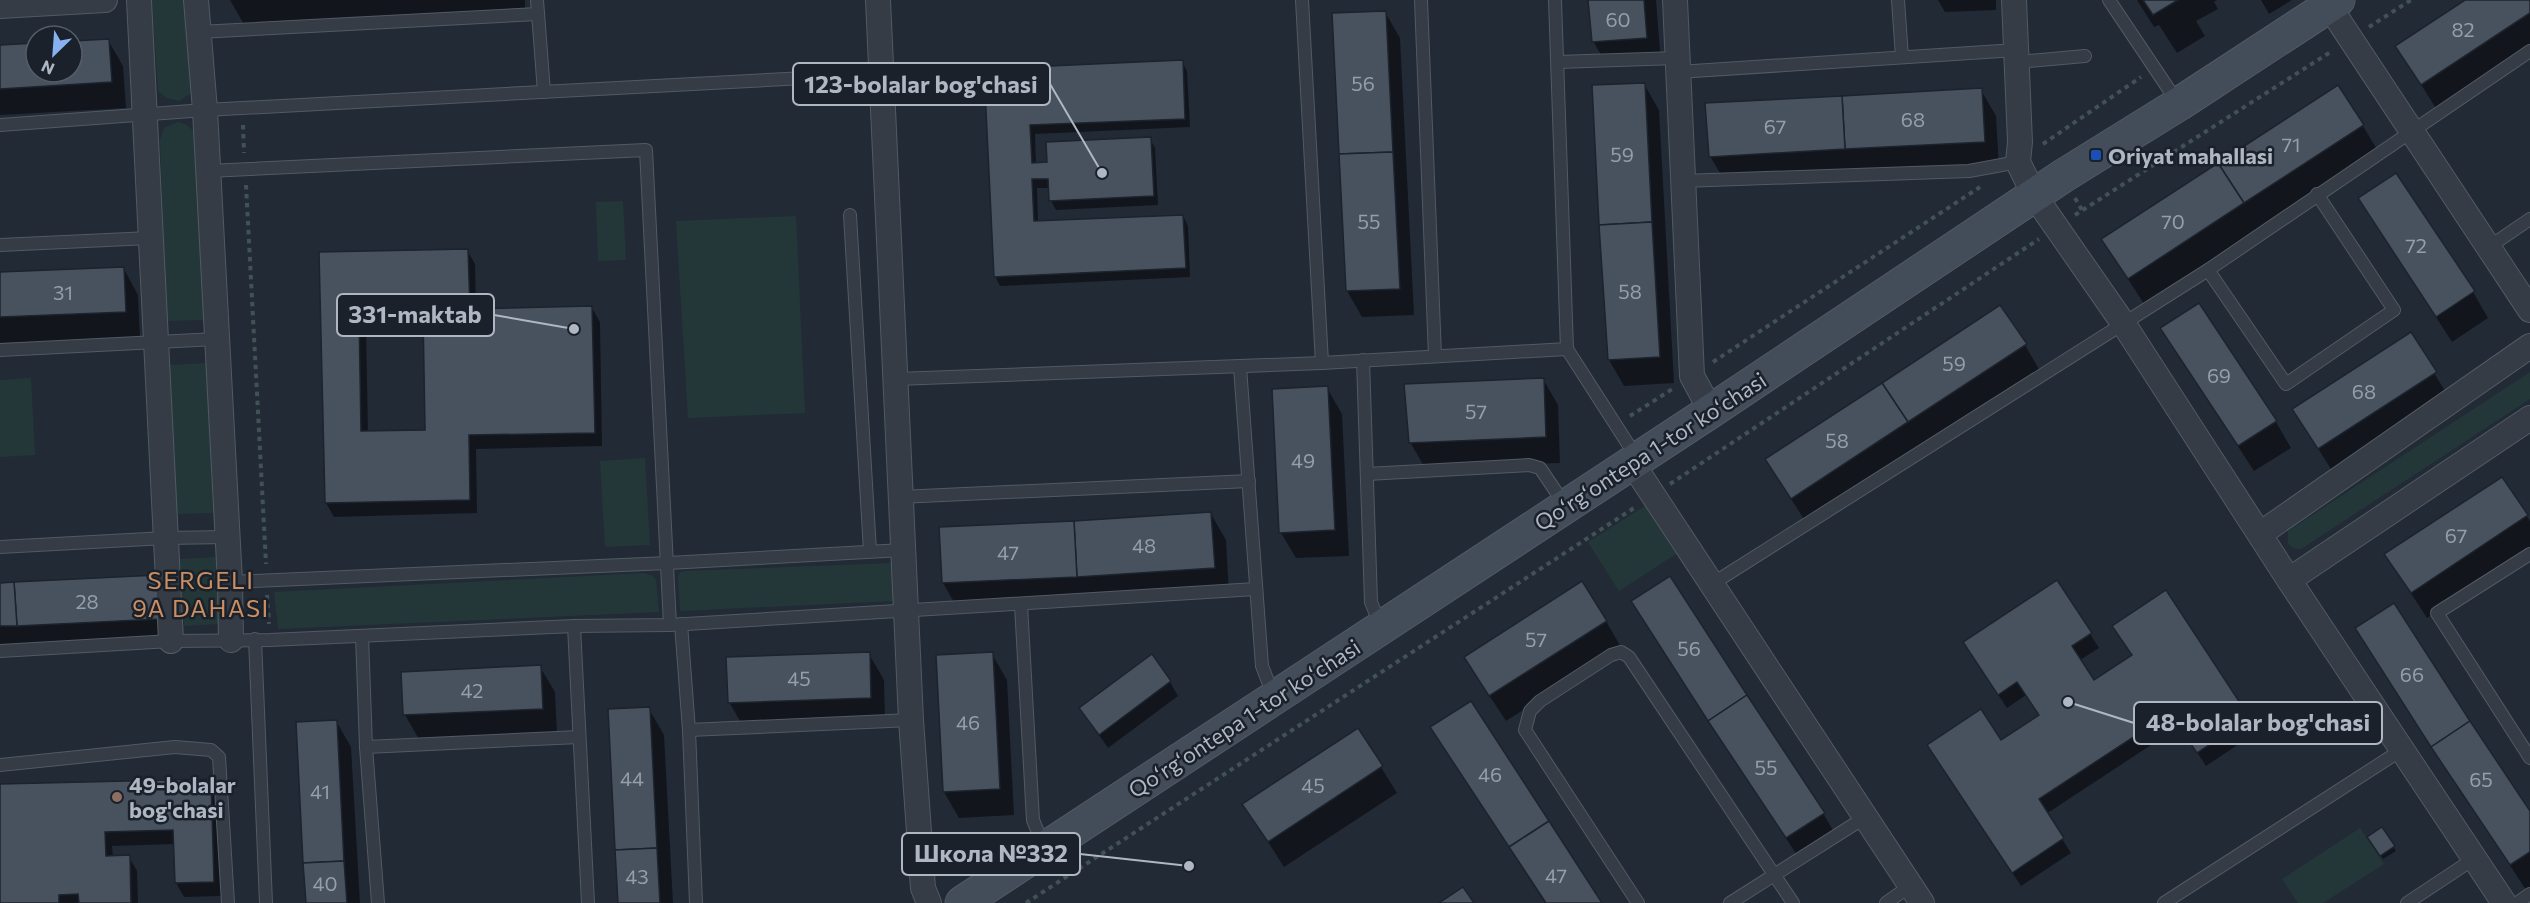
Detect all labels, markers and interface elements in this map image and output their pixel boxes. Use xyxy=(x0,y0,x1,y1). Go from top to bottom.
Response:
house number: 60 xyxy=(1605,7,1631,31)
house number: 82 xyxy=(2451,17,2475,41)
north arrow xyxy=(24,24,84,84)
text: N xyxy=(38,57,57,79)
callout: 123-bolalar bog'chasi xyxy=(793,63,1050,105)
text: 123-bolalar bog'chasi xyxy=(804,69,1038,98)
house number: 56 xyxy=(1351,71,1375,95)
house number: 68 xyxy=(1901,107,1925,131)
house number: 67 xyxy=(1764,114,1786,138)
house number: 71 xyxy=(2281,132,2301,156)
house number: 59 xyxy=(1610,142,1634,166)
place label: Oriyat mahallasi xyxy=(2108,142,2273,169)
marker: Oriyat mahallasi xyxy=(2089,148,2103,162)
house number: 55 xyxy=(1358,209,1380,233)
house number: 70 xyxy=(2161,209,2185,233)
house number: 72 xyxy=(2405,233,2427,257)
house number: 58 xyxy=(1618,279,1642,303)
house number: 31 xyxy=(53,280,73,304)
callout: 331-maktab xyxy=(337,294,494,336)
text: 331-maktab xyxy=(348,299,482,328)
house number: 59 xyxy=(1942,351,1966,375)
house number: 69 xyxy=(2207,363,2231,387)
street label: Qoʻrgʻontepa 1-tor koʻchasi xyxy=(1529,366,1771,536)
house number: 68 xyxy=(2352,379,2376,403)
house number: 57 xyxy=(1465,399,1487,423)
house number: 58 xyxy=(1825,428,1849,452)
house number: 49 xyxy=(1291,448,1315,472)
house number: 67 xyxy=(2445,523,2467,547)
house number: 48 xyxy=(1132,533,1156,557)
house number: 47 xyxy=(997,540,1019,564)
district label: SERGELI 9A DAHASI xyxy=(132,565,270,622)
house number: 28 xyxy=(75,589,99,613)
house number: 57 xyxy=(1525,627,1547,651)
street label: Qoʻrgʻontepa 1-tor koʻchasi xyxy=(1123,633,1365,803)
house number: 56 xyxy=(1677,636,1701,660)
house number: 66 xyxy=(2400,662,2424,686)
house number: 45 xyxy=(787,666,811,690)
house number: 42 xyxy=(461,678,483,702)
callout: 48-bolalar bog'chasi xyxy=(2134,702,2382,744)
text: 48-bolalar bog'chasi xyxy=(2146,707,2370,736)
house number: 46 xyxy=(956,710,980,734)
house number: 55 xyxy=(1755,755,1777,779)
house number: 46 xyxy=(1478,762,1502,786)
house number: 44 xyxy=(620,766,644,790)
house number: 65 xyxy=(2469,767,2493,791)
place label: 49-bolalar bog'chasi xyxy=(129,771,236,823)
house number: 45 xyxy=(1301,773,1325,797)
house number: 41 xyxy=(310,779,330,803)
marker: 49-bolalar bog'chasi xyxy=(110,790,124,804)
callout: Школа №332 xyxy=(902,833,1080,875)
text: Школа №332 xyxy=(914,838,1068,867)
house number: 47 xyxy=(1545,863,1567,887)
house number: 43 xyxy=(625,864,649,888)
house number: 40 xyxy=(312,871,338,895)

